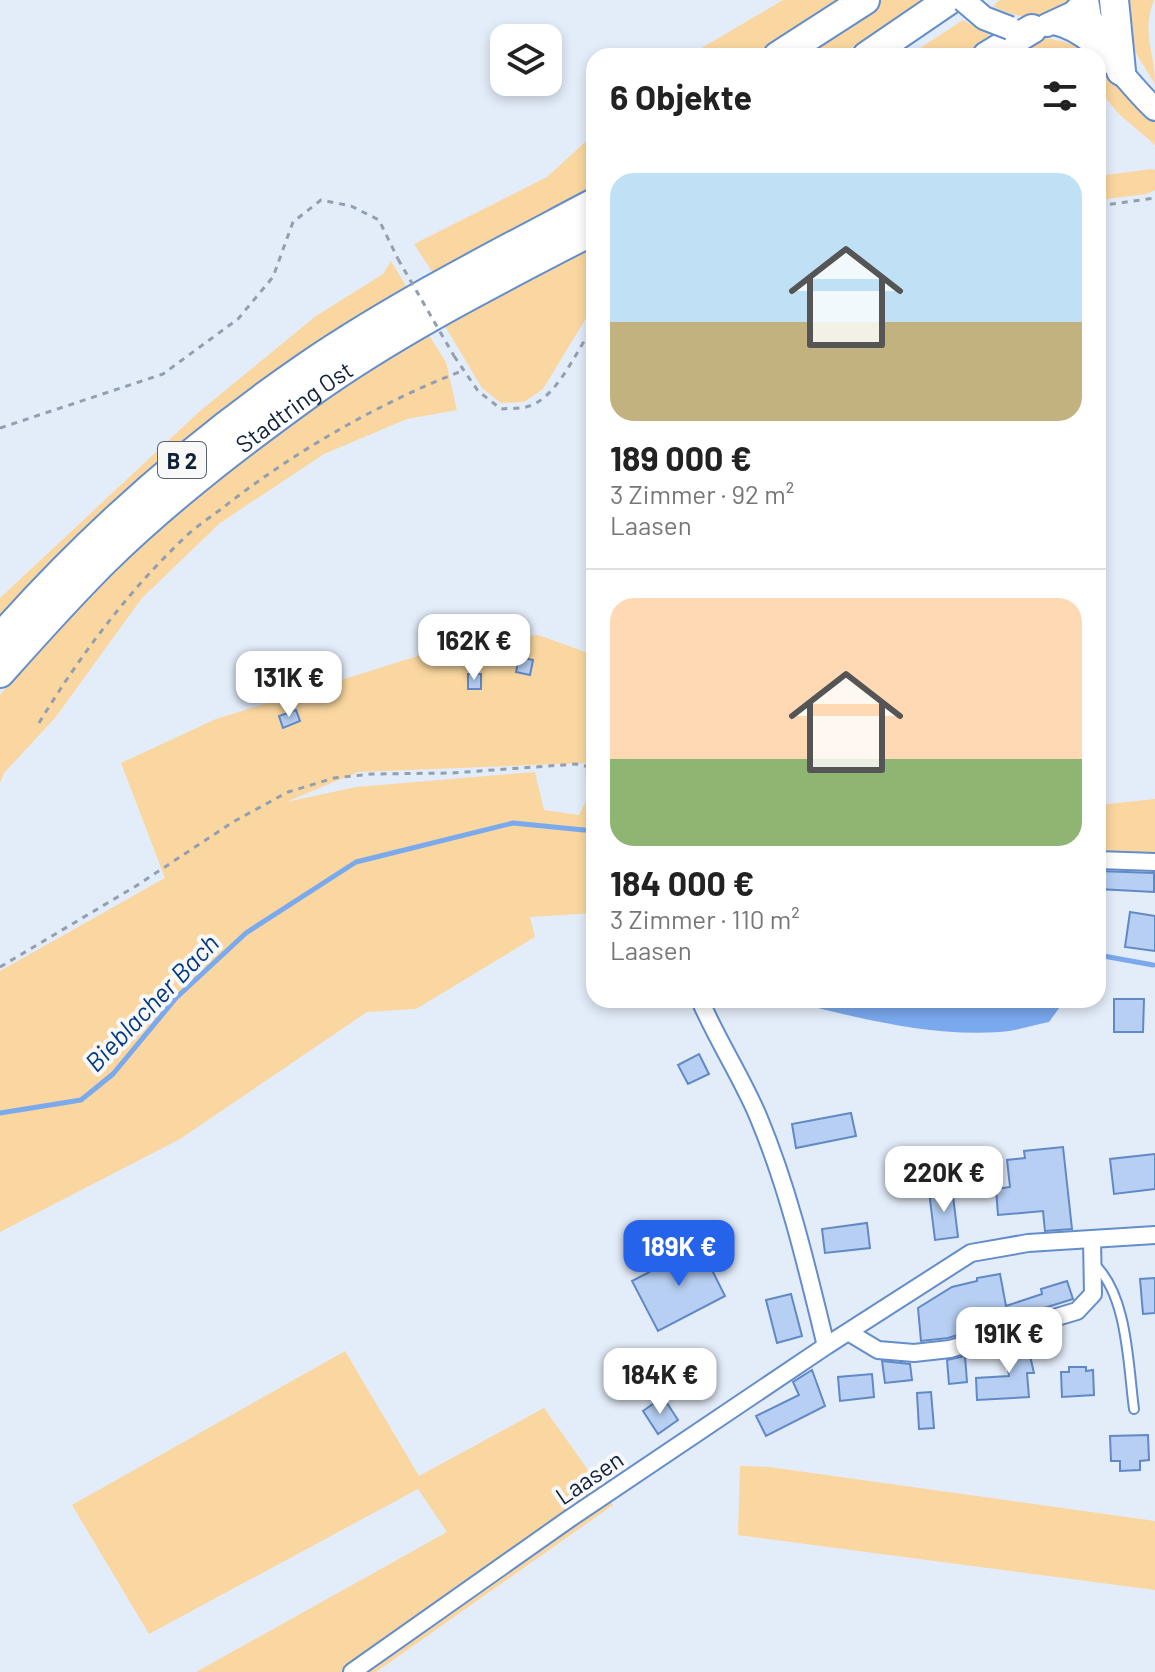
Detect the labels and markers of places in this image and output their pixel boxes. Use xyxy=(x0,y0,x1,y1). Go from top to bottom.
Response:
pin: 162K € xyxy=(409,614,539,682)
pin: 131K € xyxy=(224,651,354,719)
pin: 220K € xyxy=(879,1146,1009,1214)
pin: 189K € xyxy=(614,1220,744,1288)
pin: 191K € xyxy=(944,1307,1074,1375)
pin: 184K € xyxy=(595,1348,725,1416)

